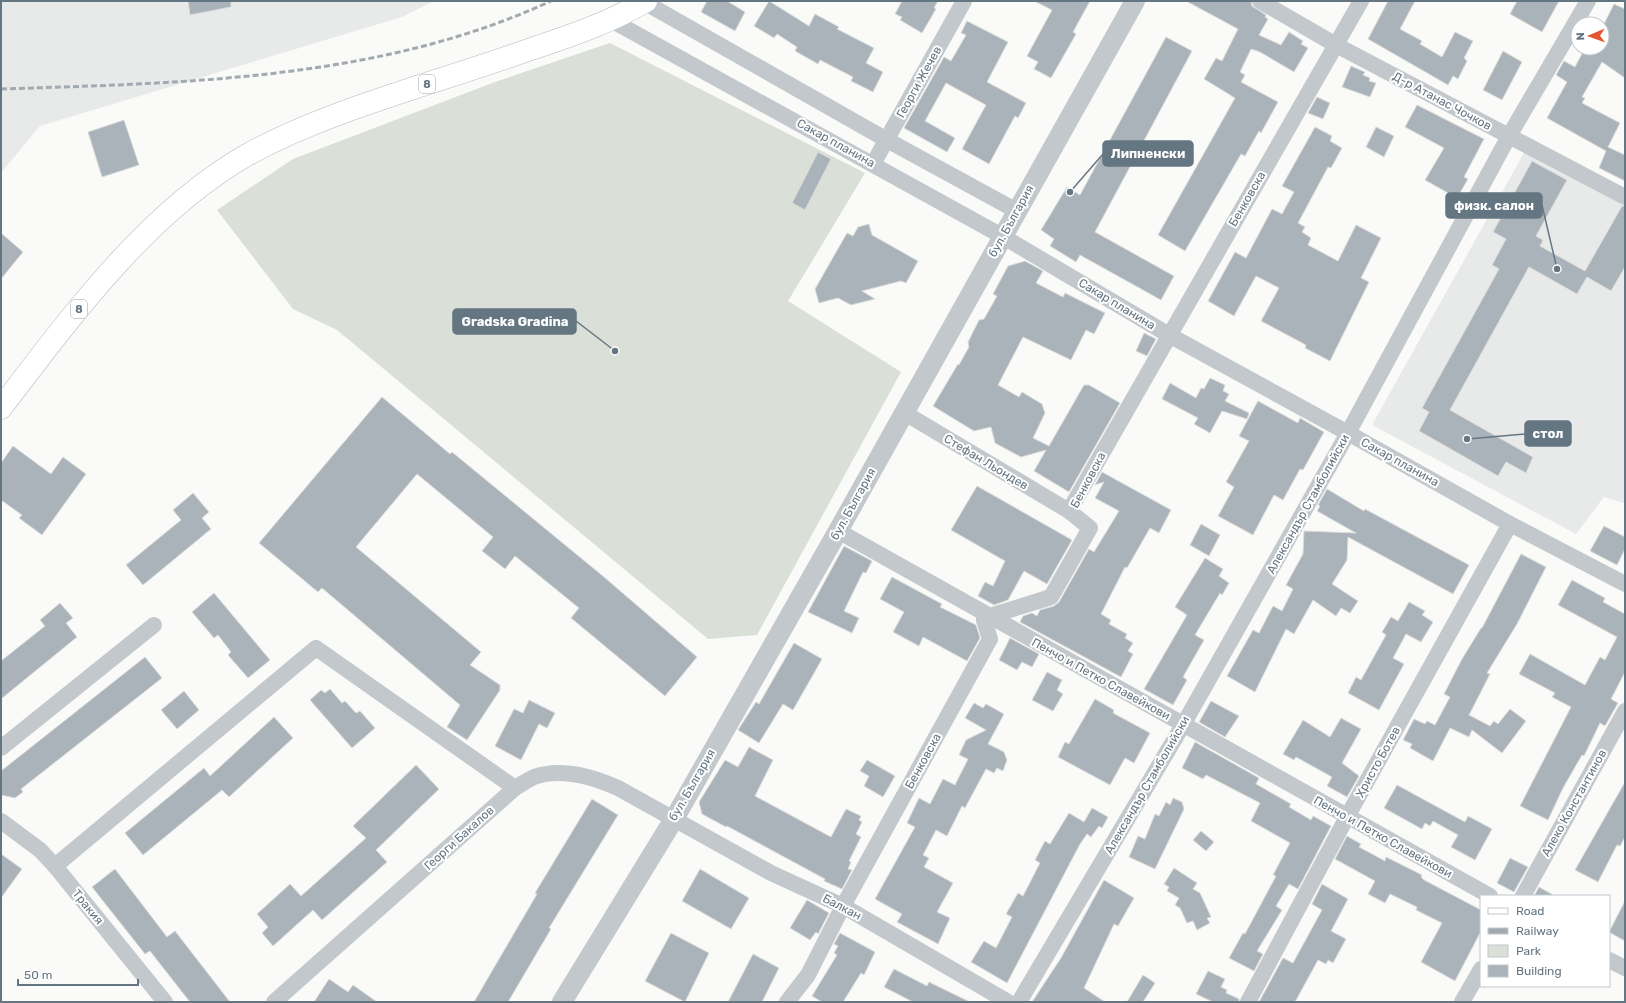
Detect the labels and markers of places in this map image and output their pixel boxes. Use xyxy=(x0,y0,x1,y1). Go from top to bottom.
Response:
callout: Липненски xyxy=(1103,141,1193,166)
callout: физк. салон xyxy=(1446,193,1542,218)
callout: Gradska Gradina xyxy=(453,309,576,334)
callout: стол xyxy=(1525,421,1571,446)

